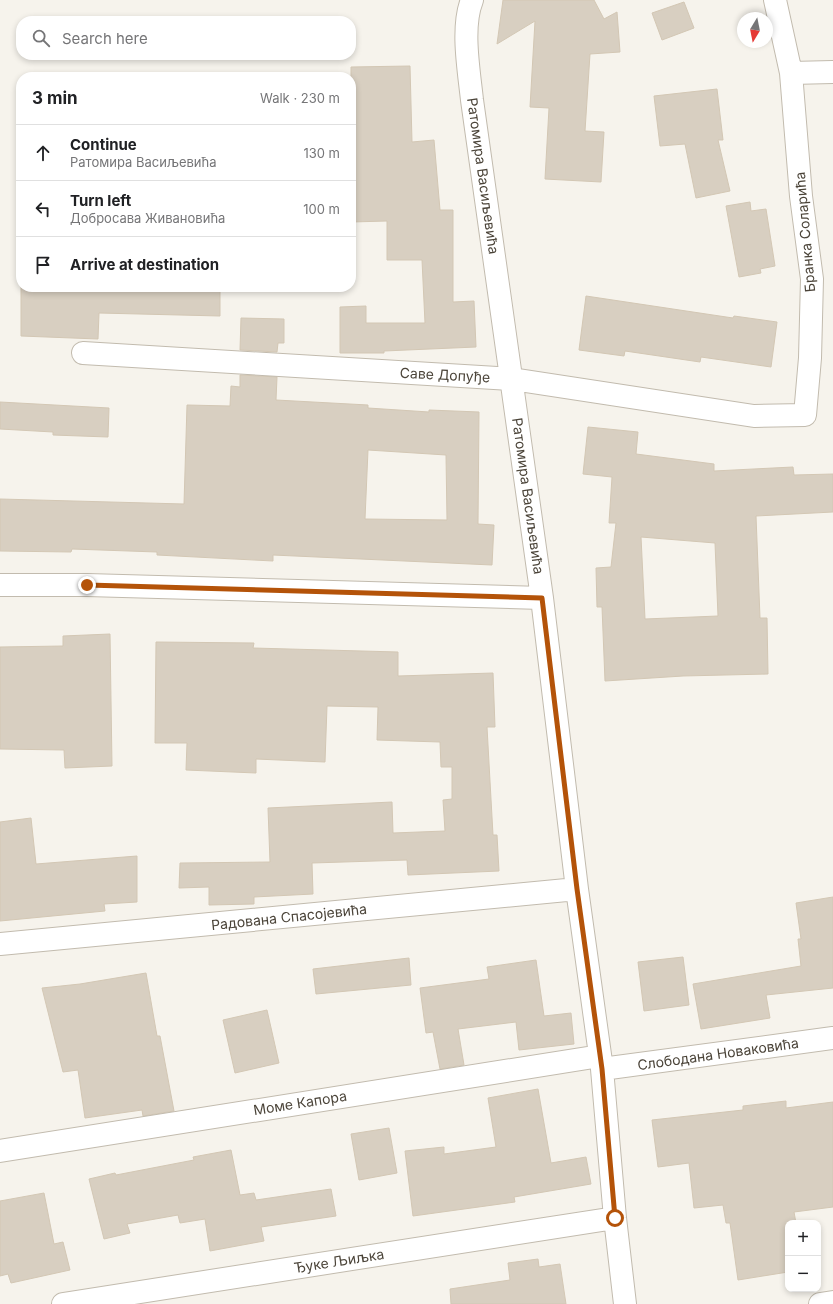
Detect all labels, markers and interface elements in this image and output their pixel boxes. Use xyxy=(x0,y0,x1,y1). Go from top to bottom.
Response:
north arrow xyxy=(737,12,773,48)
search box xyxy=(16,16,356,60)
icon: search xyxy=(30,27,52,49)
text: Search here xyxy=(62,29,148,48)
text: 3 min xyxy=(32,88,78,108)
text: Walk · 230 m xyxy=(260,90,340,106)
street label: Ратомира Васиљевића xyxy=(464,97,503,255)
text: Continue xyxy=(70,135,137,154)
icon: ahead xyxy=(32,142,54,164)
text: 130 m xyxy=(303,145,340,161)
text: Ратомира Васиљевића xyxy=(70,154,217,170)
street label: Бранка Соларића xyxy=(791,171,818,293)
text: Turn left xyxy=(70,191,131,210)
icon: left xyxy=(32,198,54,220)
text: 100 m xyxy=(303,201,340,217)
text: Добросава Живановића xyxy=(70,210,225,226)
icon: arrive xyxy=(32,254,54,276)
text: Arrive at destination xyxy=(70,255,219,274)
street label: Саве Допуђе xyxy=(399,364,491,385)
street label: Ратомира Васиљевића xyxy=(509,417,548,575)
route end xyxy=(78,576,96,594)
street label: Радована Спасојевића xyxy=(210,900,368,933)
street label: Слободана Новаковића xyxy=(636,1034,800,1073)
street label: Моме Капора xyxy=(252,1087,348,1118)
route start xyxy=(606,1209,624,1227)
map controls xyxy=(785,1220,821,1292)
button: + xyxy=(785,1220,821,1256)
street label: Ђуке Љиљка xyxy=(293,1245,385,1276)
button: − xyxy=(785,1256,821,1292)

